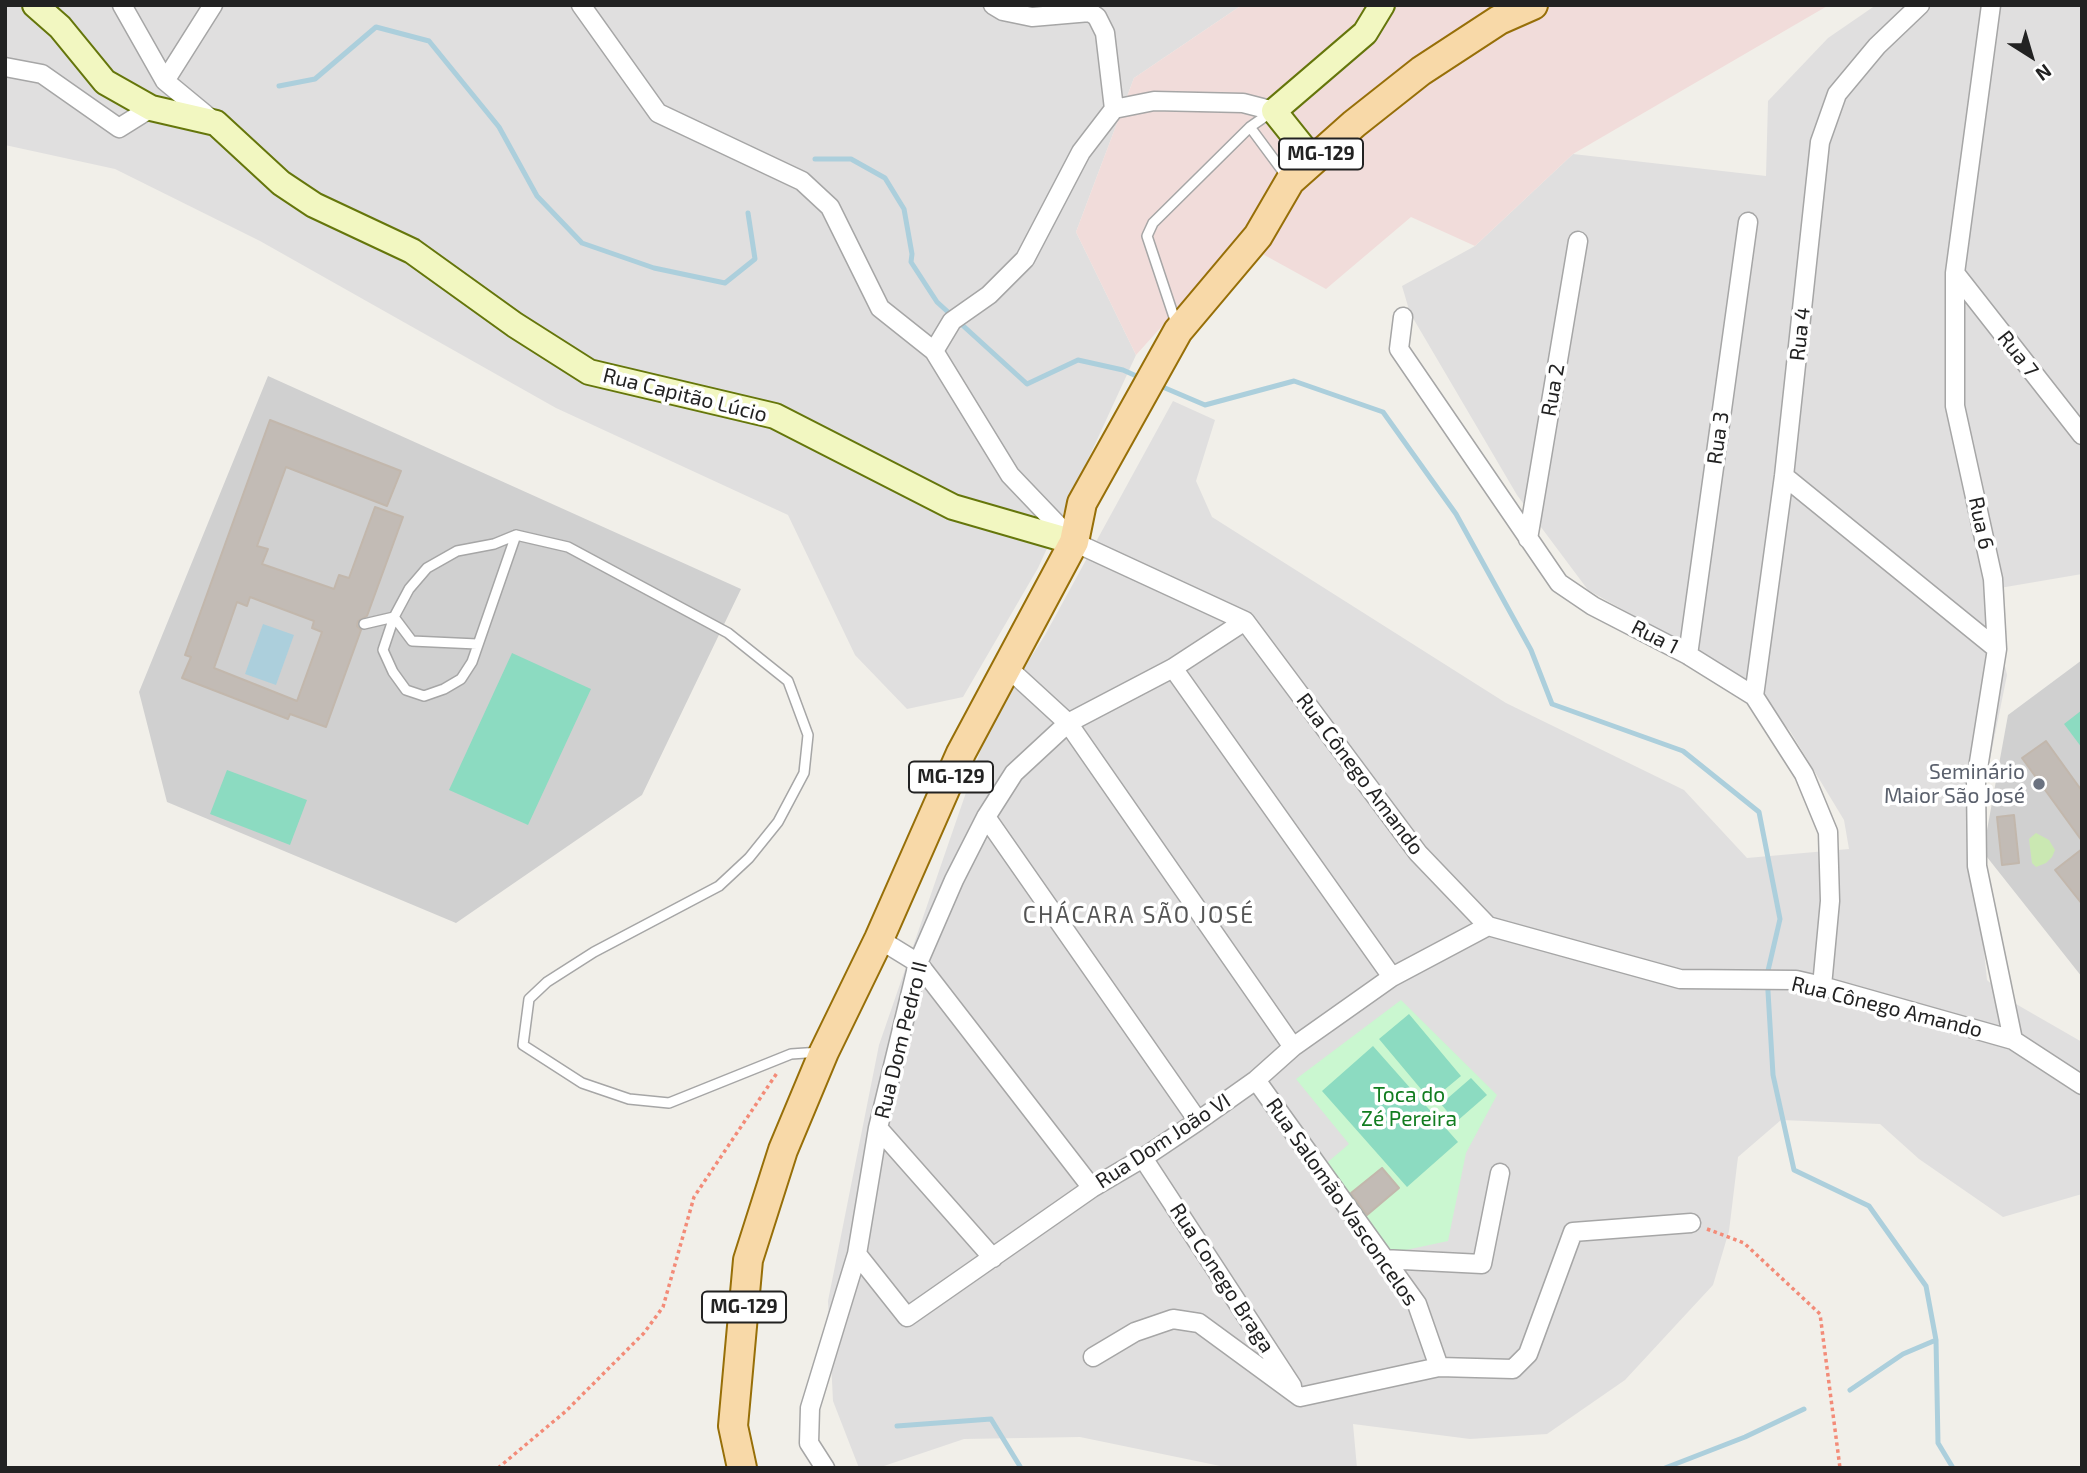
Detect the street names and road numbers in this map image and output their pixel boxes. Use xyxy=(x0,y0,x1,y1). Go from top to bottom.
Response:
road number: MG-129 xyxy=(1279,138,1363,170)
street label: Rua 4 xyxy=(1785,306,1815,362)
street label: Rua 7 xyxy=(1992,326,2044,382)
street label: Rua Capitão Lúcio xyxy=(600,362,770,428)
street label: Rua 2 xyxy=(1536,362,1570,418)
street label: Rua 3 xyxy=(1702,410,1734,466)
street label: Rua 6 xyxy=(1963,494,1999,552)
street label: Rua 1 xyxy=(1627,615,1683,659)
street label: Rua Cônego Amando xyxy=(1291,688,1429,860)
road number: MG-129 xyxy=(909,762,993,792)
street label: Rua Dom Pedro II xyxy=(869,959,933,1121)
street label: Rua Cônego Amando xyxy=(1789,971,1985,1043)
street label: Rua Dom João VI xyxy=(1091,1088,1235,1194)
street label: Rua Salomão Vasconcelos xyxy=(1261,1093,1423,1311)
street label: Rua Conego Braga xyxy=(1164,1199,1280,1357)
road number: MG-129 xyxy=(702,1292,786,1322)

